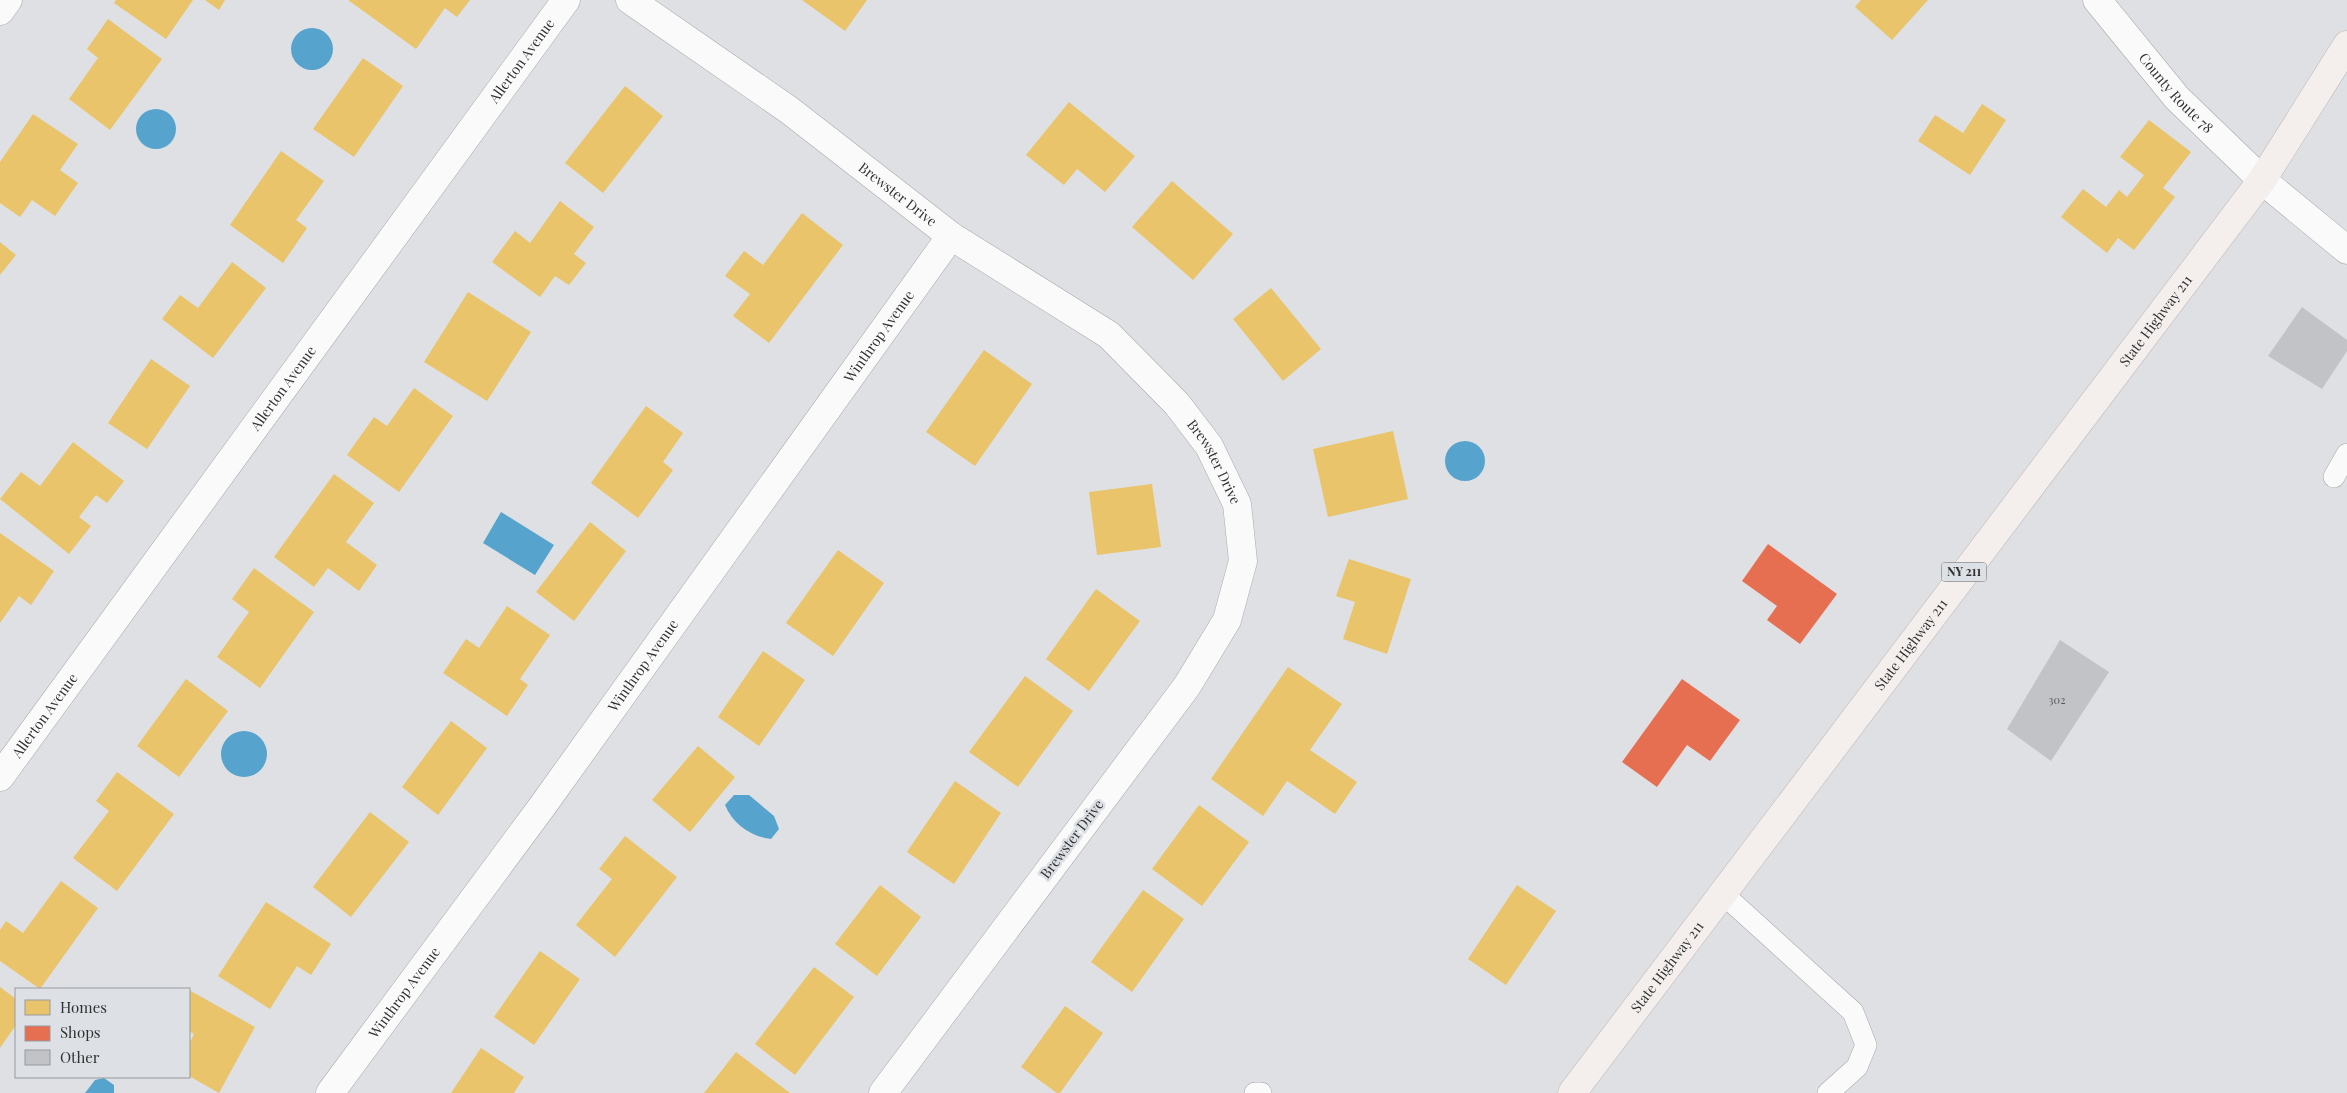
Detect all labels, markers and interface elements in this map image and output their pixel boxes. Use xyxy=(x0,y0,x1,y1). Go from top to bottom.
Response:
street label: Allerton Avenue xyxy=(483,14,558,108)
street label: County Route 78 xyxy=(2135,49,2218,137)
street label: Brewster Drive xyxy=(855,158,941,231)
street label: State Highway 211 xyxy=(2114,271,2196,370)
street label: Winthrop Avenue xyxy=(839,286,918,387)
street label: Allerton Avenue xyxy=(245,342,320,435)
street label: Brewster Drive xyxy=(1183,415,1246,507)
road number: NY 211 xyxy=(1942,562,1986,582)
street label: State Highway 211 xyxy=(1870,595,1951,694)
street label: Winthrop Avenue xyxy=(603,615,682,716)
street label: Allerton Avenue xyxy=(7,669,82,762)
house number: 302 xyxy=(2049,692,2065,707)
street label: Brewster Drive xyxy=(1036,795,1108,882)
street label: State Highway 211 xyxy=(1626,917,1708,1016)
street label: Winthrop Avenue xyxy=(363,943,444,1043)
legend xyxy=(15,988,190,1078)
text: Homes xyxy=(60,997,107,1017)
text: Shops xyxy=(60,1022,101,1042)
text: Other xyxy=(60,1047,100,1067)

